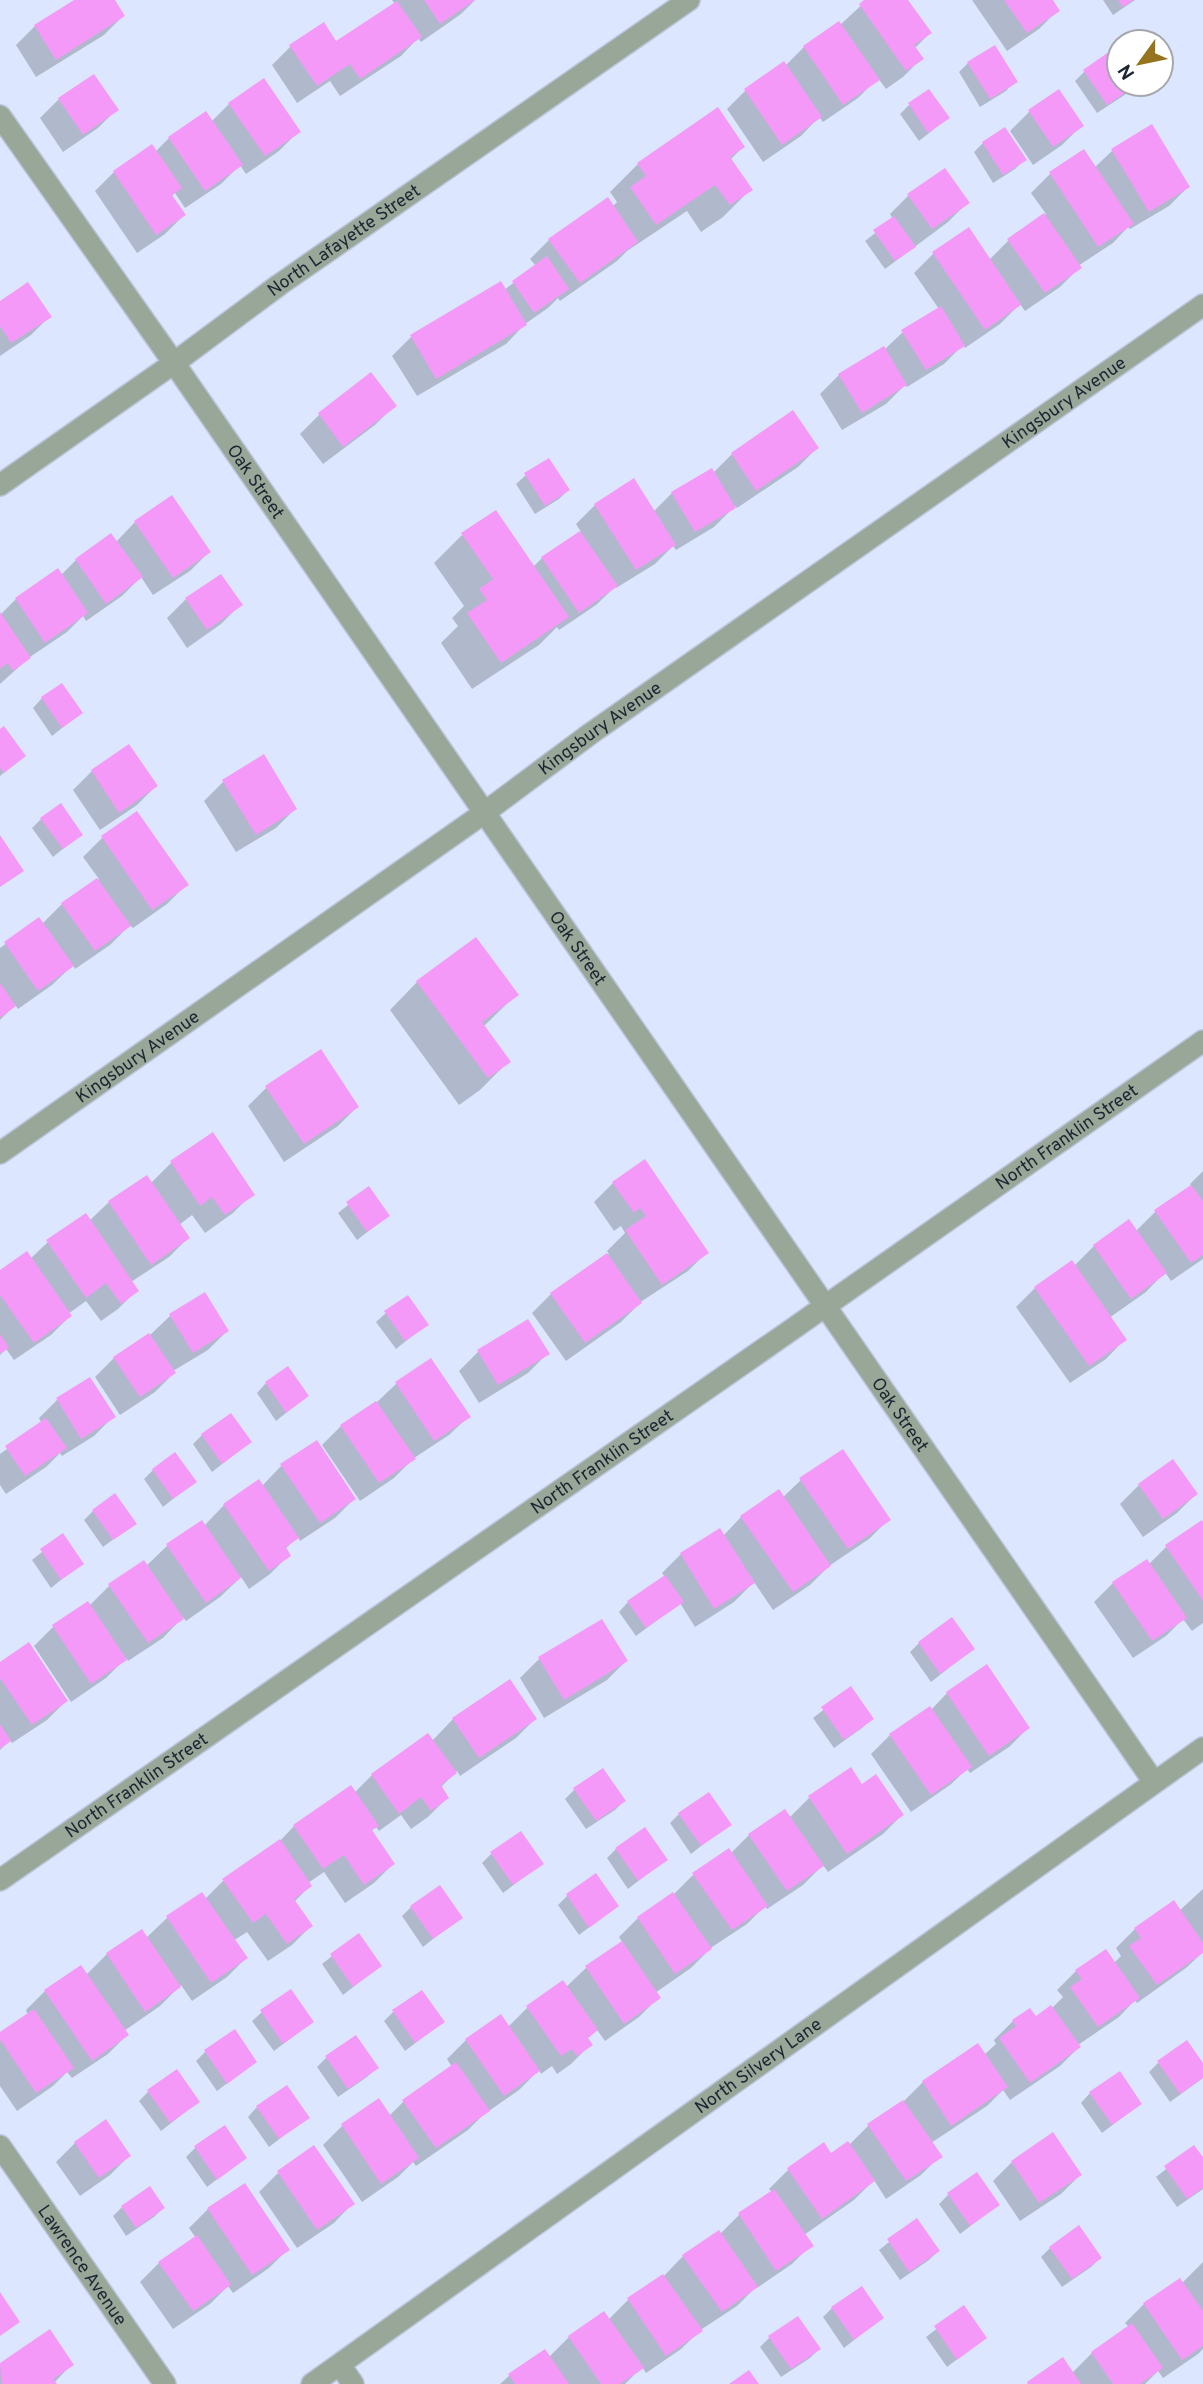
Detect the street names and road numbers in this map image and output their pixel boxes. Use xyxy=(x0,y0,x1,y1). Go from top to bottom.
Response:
street label: North Lafayette Street xyxy=(263,180,426,303)
street label: Kingsbury Avenue xyxy=(998,352,1131,455)
street label: Oak Street xyxy=(221,440,288,524)
street label: Kingsbury Avenue xyxy=(534,677,667,781)
street label: Oak Street xyxy=(543,907,611,991)
street label: Kingsbury Avenue xyxy=(72,1006,205,1109)
street label: North Franklin Street xyxy=(992,1080,1143,1196)
street label: Oak Street xyxy=(865,1374,933,1457)
street label: North Franklin Street xyxy=(527,1405,679,1521)
street label: North Franklin Street xyxy=(61,1729,213,1844)
street label: North Silvery Lane xyxy=(691,2014,827,2120)
street label: Lawrence Avenue xyxy=(32,2201,131,2331)

